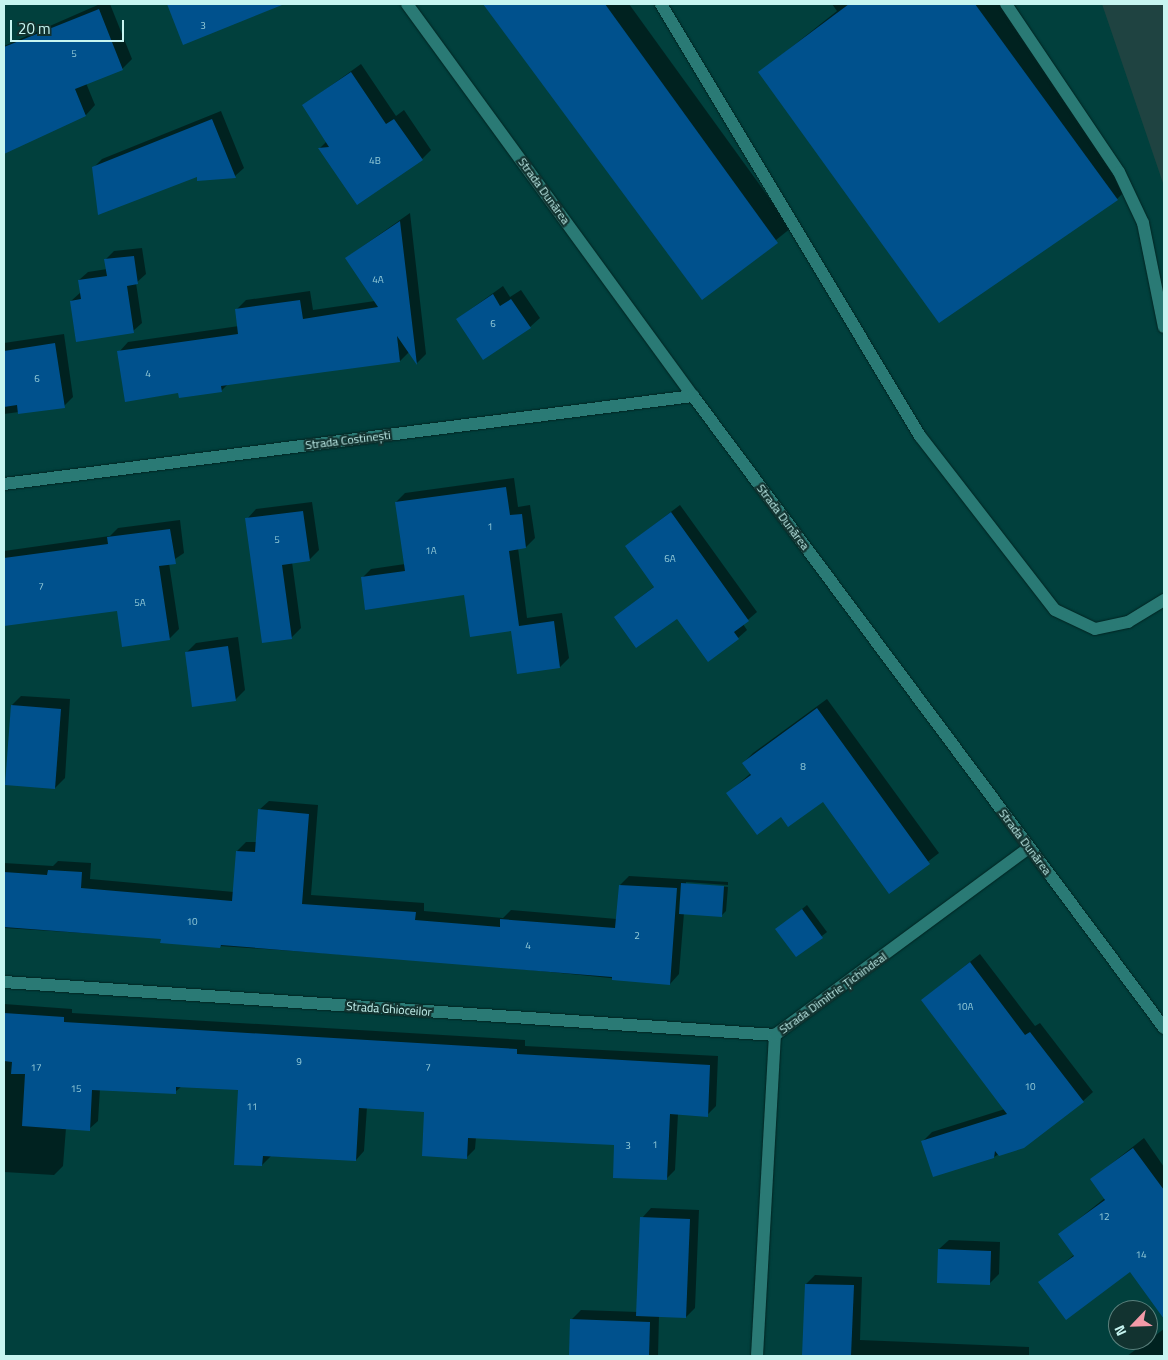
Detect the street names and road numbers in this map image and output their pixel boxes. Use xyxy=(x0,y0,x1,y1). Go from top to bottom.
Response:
street label: Strada Dunărea xyxy=(515,155,573,227)
street label: Strada Costinești xyxy=(305,428,391,452)
street label: Strada Dunărea xyxy=(754,481,812,553)
street label: Strada Dunărea xyxy=(996,806,1054,878)
street label: Strada Dimitrie Țichindeal xyxy=(776,949,890,1037)
street label: Strada Ghioceilor xyxy=(346,999,432,1019)

